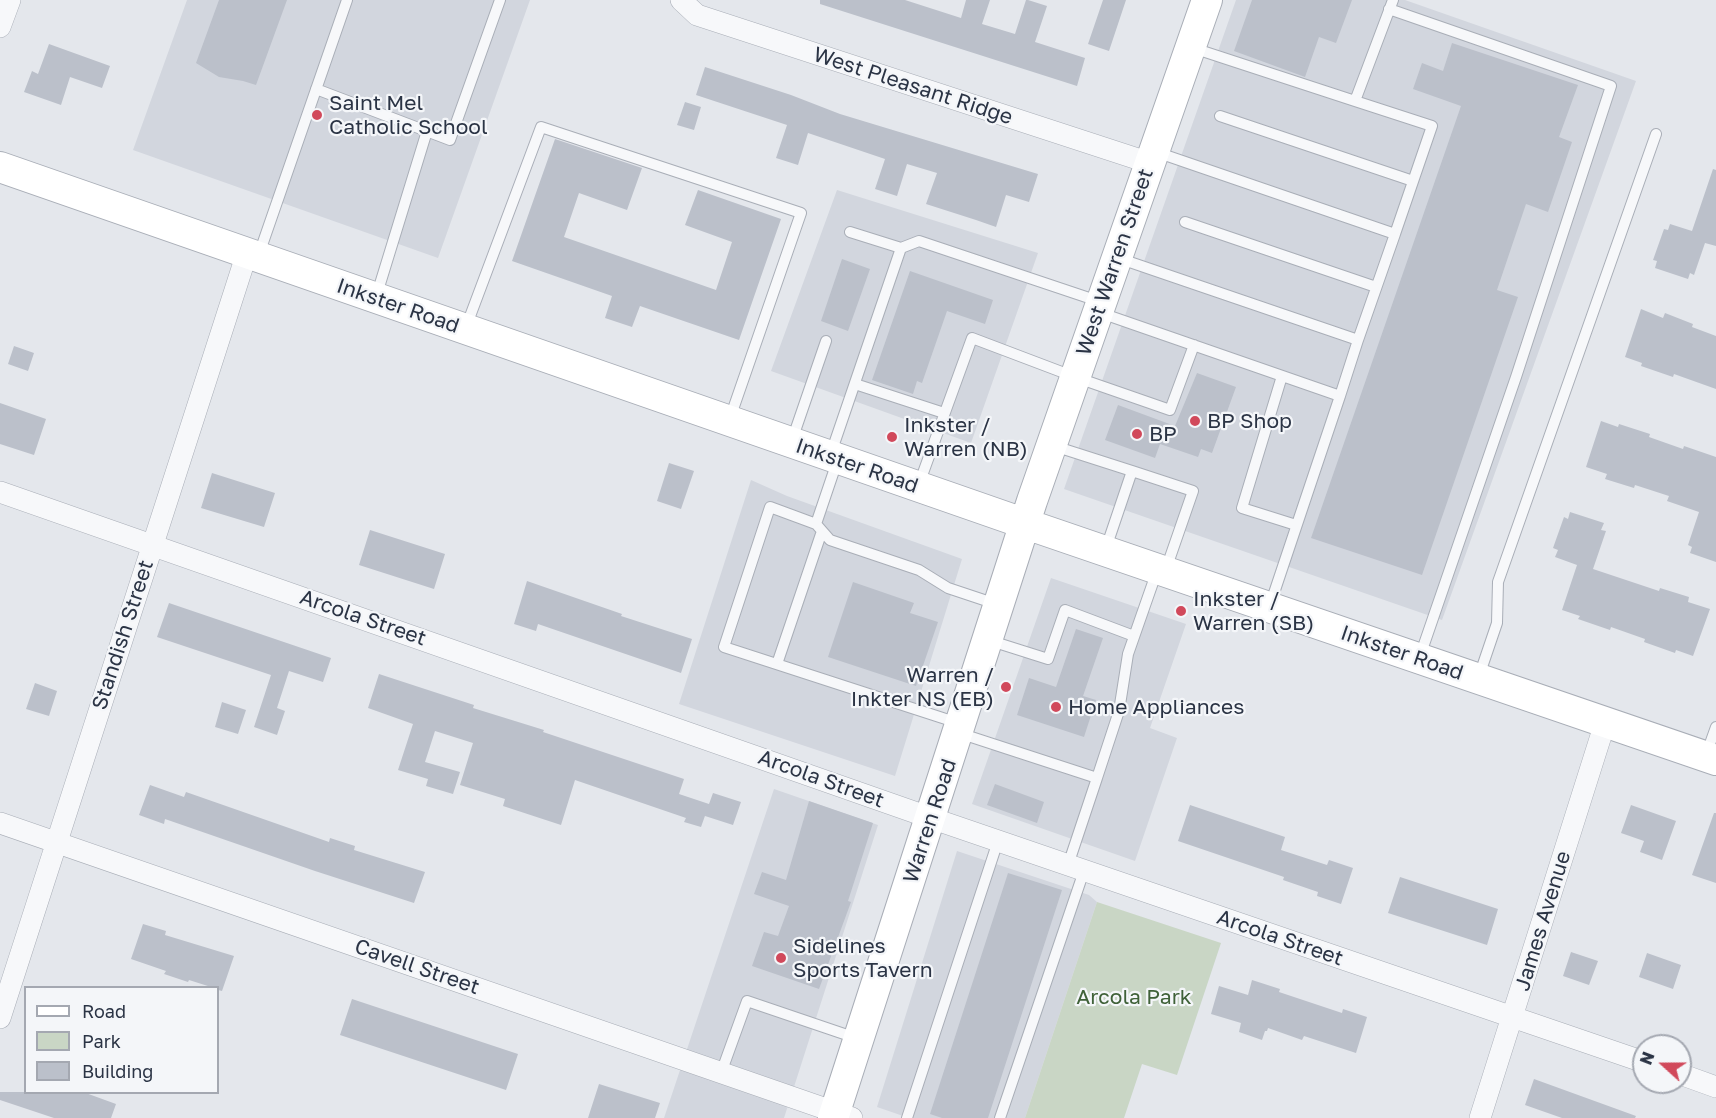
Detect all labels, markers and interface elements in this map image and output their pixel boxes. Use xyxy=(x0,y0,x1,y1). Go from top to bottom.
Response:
street label: West Pleasant Ridge xyxy=(810,42,1016,130)
place label: Saint Mel Catholic School xyxy=(329,90,488,140)
marker: Saint Mel Catholic School xyxy=(310,108,324,122)
street label: West Warren Street xyxy=(1071,165,1159,359)
street label: Inkster Road xyxy=(333,273,463,339)
place label: BP Shop xyxy=(1207,408,1292,434)
place label: Inkster / Warren (NB) xyxy=(904,412,1028,462)
marker: BP Shop xyxy=(1188,414,1202,428)
place label: BP xyxy=(1149,421,1177,447)
marker: BP xyxy=(1130,427,1144,441)
marker: Inkster / Warren (NB) xyxy=(885,430,899,444)
street label: Inkster Road xyxy=(792,433,922,499)
street label: Standish Street xyxy=(87,557,159,713)
street label: Arcola Street xyxy=(296,585,430,651)
place label: Inkster / Warren (SB) xyxy=(1193,586,1314,636)
marker: Inkster / Warren (SB) xyxy=(1174,604,1188,618)
street label: Inkster Road xyxy=(1337,620,1467,686)
place label: Warren / Inkter NS (EB) xyxy=(851,662,994,712)
marker: Warren / Inkter NS (EB) xyxy=(999,680,1013,694)
place label: Home Appliances xyxy=(1068,694,1244,720)
marker: Home Appliances xyxy=(1049,700,1063,714)
street label: Arcola Street xyxy=(755,745,887,813)
street label: Warren Road xyxy=(898,756,962,886)
street label: James Avenue xyxy=(1510,848,1576,994)
street label: Arcola Street xyxy=(1213,905,1347,971)
place label: Sidelines Sports Tavern xyxy=(793,933,933,983)
street label: Cavell Street xyxy=(351,934,483,1000)
marker: Sidelines Sports Tavern xyxy=(774,951,788,965)
park label: Arcola Park xyxy=(1076,984,1192,1010)
legend xyxy=(24,986,219,1094)
text: Road xyxy=(82,1000,126,1022)
text: Park xyxy=(82,1030,121,1052)
north arrow xyxy=(1632,1034,1692,1094)
text: N xyxy=(1636,1049,1659,1068)
text: Building xyxy=(82,1060,153,1082)

